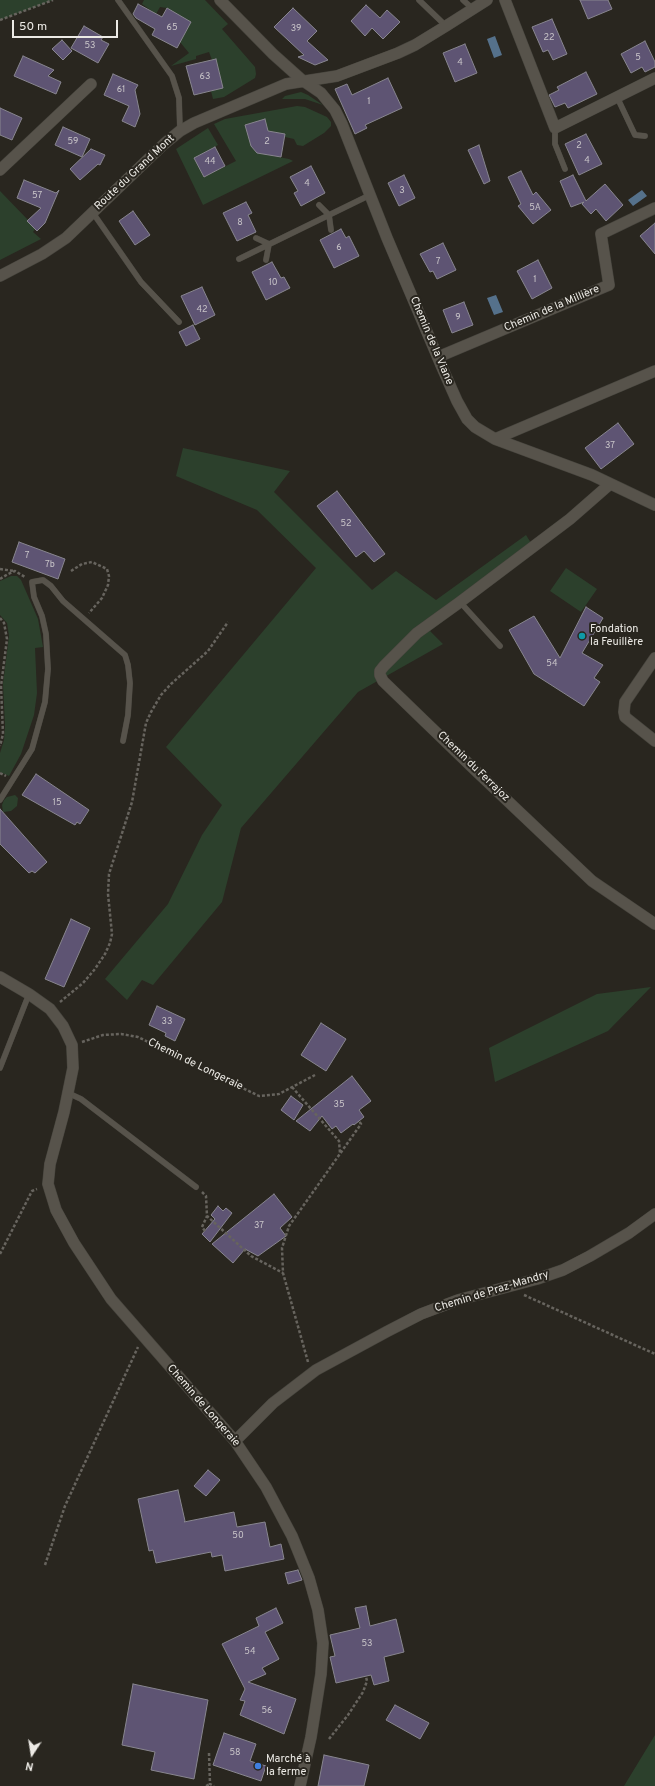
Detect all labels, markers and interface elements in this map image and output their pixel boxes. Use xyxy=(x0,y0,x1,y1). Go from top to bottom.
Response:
scale bar xyxy=(14,12,120,38)
text: 50 m xyxy=(19,19,47,35)
house number: 65 xyxy=(167,23,177,33)
house number: 39 xyxy=(291,24,301,34)
house number: 22 xyxy=(543,33,555,43)
house number: 53 xyxy=(84,41,96,51)
house number: 5 xyxy=(635,53,641,63)
house number: 4 xyxy=(457,58,463,68)
house number: 63 xyxy=(200,72,210,82)
house number: 61 xyxy=(117,85,125,95)
house number: 1 xyxy=(367,97,371,107)
street label: Route du Grand Mont xyxy=(92,132,178,214)
house number: 59 xyxy=(68,137,78,147)
house number: 2 xyxy=(264,137,270,147)
house number: 2 xyxy=(576,141,582,151)
house number: 4 xyxy=(584,156,590,166)
house number: 44 xyxy=(204,157,216,167)
house number: 4 xyxy=(304,179,310,189)
house number: 3 xyxy=(399,186,405,196)
house number: 57 xyxy=(32,191,42,201)
house number: 5A xyxy=(529,203,541,213)
house number: 8 xyxy=(237,218,243,228)
house number: 6 xyxy=(336,243,342,253)
house number: 7 xyxy=(436,257,440,267)
house number: 1 xyxy=(533,275,537,285)
house number: 10 xyxy=(268,278,278,288)
street label: Chemin de la Millière xyxy=(502,283,602,335)
street label: Chemin de la Viane xyxy=(406,295,456,387)
house number: 42 xyxy=(196,305,208,315)
house number: 9 xyxy=(455,313,461,323)
house number: 37 xyxy=(605,441,615,451)
house number: 52 xyxy=(340,519,352,529)
house number: 7 xyxy=(25,551,29,561)
house number: 7b xyxy=(45,560,55,570)
place label: Fondation la Feuillère xyxy=(590,623,643,649)
marker: Fondation la Feuillère xyxy=(577,631,587,641)
house number: 54 xyxy=(546,659,558,669)
street label: Chemin du Ferrajoz xyxy=(434,729,512,805)
house number: 15 xyxy=(53,798,61,808)
house number: 33 xyxy=(162,1017,172,1027)
street label: Chemin de Longeraie xyxy=(145,1036,245,1094)
house number: 35 xyxy=(333,1100,345,1110)
house number: 37 xyxy=(254,1221,264,1231)
street label: Chemin de Praz-Mandry xyxy=(433,1268,551,1316)
street label: Chemin de Longeraie xyxy=(164,1362,242,1450)
house number: 50 xyxy=(232,1531,244,1541)
house number: 53 xyxy=(361,1639,373,1649)
house number: 54 xyxy=(244,1647,256,1657)
house number: 56 xyxy=(262,1706,272,1716)
north arrow xyxy=(12,1734,52,1774)
house number: 58 xyxy=(229,1748,241,1758)
place label: Marché à la ferme xyxy=(266,1753,311,1779)
text: N xyxy=(24,1758,35,1773)
marker: Marché à la ferme xyxy=(253,1761,263,1771)

